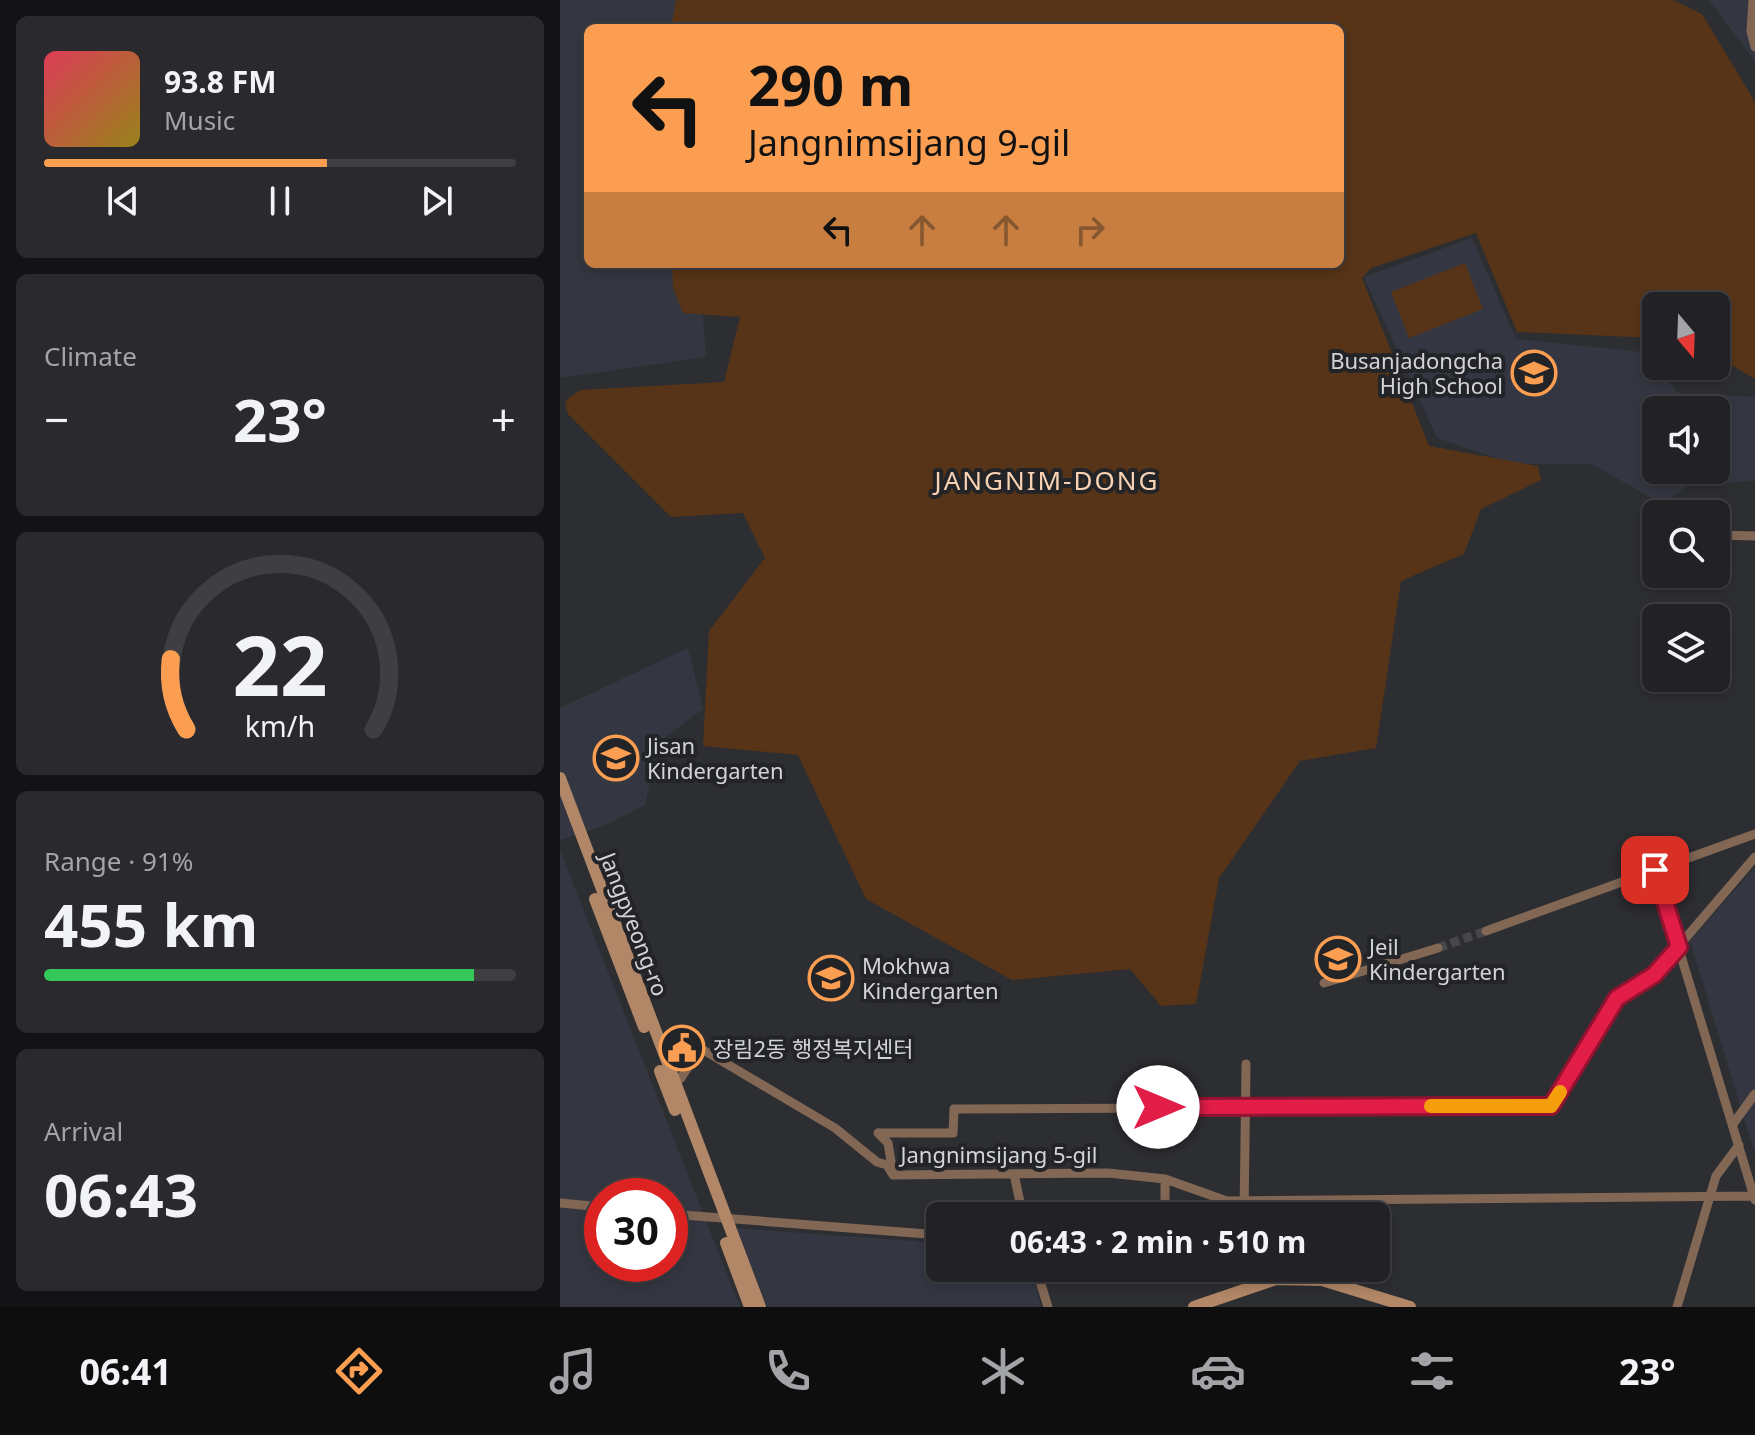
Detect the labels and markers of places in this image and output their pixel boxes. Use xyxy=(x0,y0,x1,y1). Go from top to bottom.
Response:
place label: Busanjadongcha High School xyxy=(1330,345,1503,400)
school or university icon: Busanjadongcha High School xyxy=(1510,349,1558,397)
place label: Jisan Kindergarten xyxy=(645,730,784,785)
school or university icon: Jisan Kindergarten xyxy=(592,734,640,782)
pin xyxy=(1621,836,1689,904)
place label: Jeil Kindergarten xyxy=(1367,931,1506,986)
school or university icon: Jeil Kindergarten xyxy=(1314,935,1362,983)
place label: Mokhwa Kindergarten xyxy=(862,950,999,1005)
school or university icon: Mokhwa Kindergarten xyxy=(807,954,855,1002)
public building icon: 장림2동 행정복지센터 xyxy=(658,1024,706,1072)
place label: 장림2동 행정복지센터 xyxy=(713,1033,913,1063)

